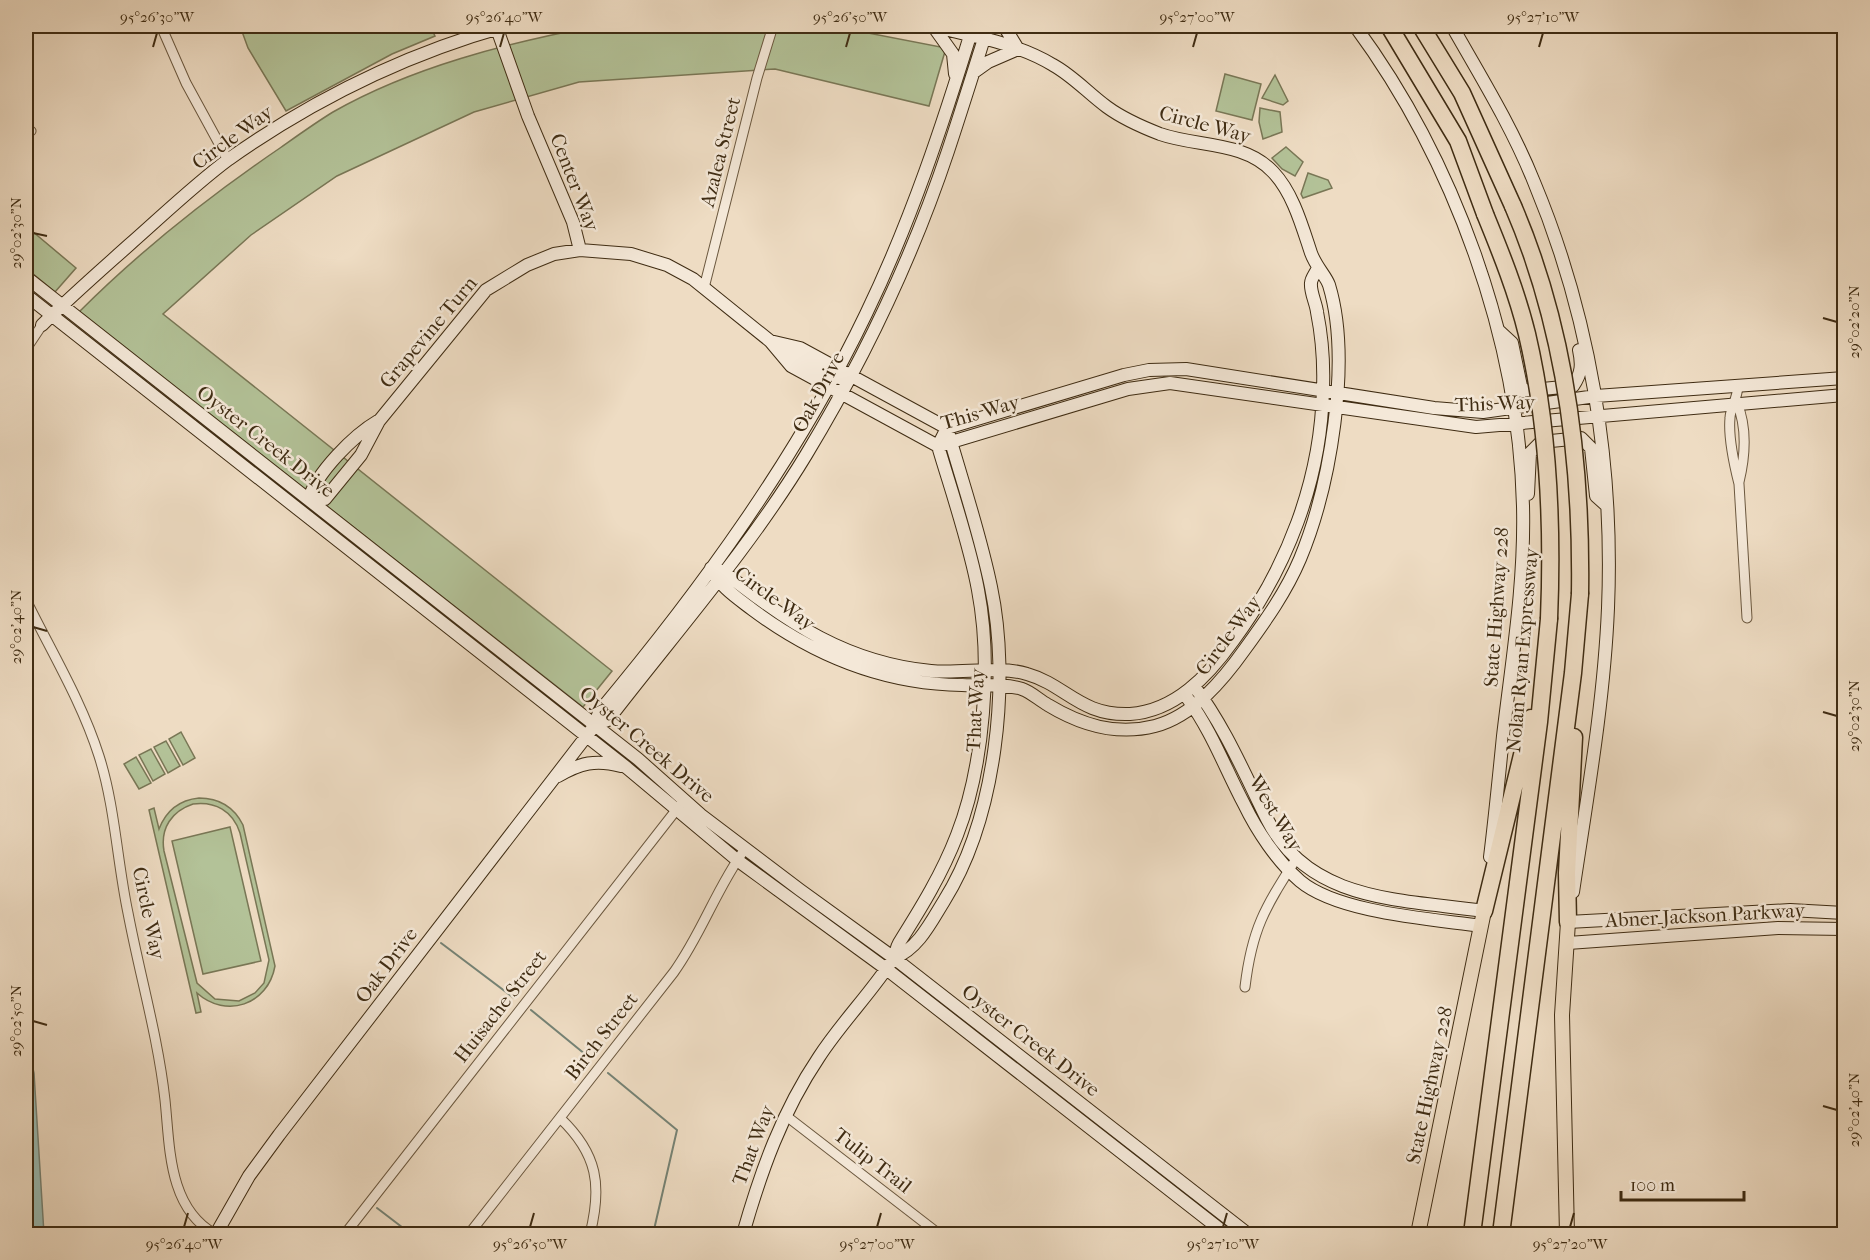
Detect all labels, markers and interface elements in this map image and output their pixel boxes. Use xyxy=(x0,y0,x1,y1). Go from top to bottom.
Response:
text: 95°26'30"W xyxy=(120,8,195,26)
text: 95°26'40"W xyxy=(466,8,544,26)
text: 95°26'50"W xyxy=(813,8,888,26)
text: 95°27'00"W xyxy=(1159,8,1236,26)
text: 95°27'10"W xyxy=(1507,8,1580,26)
street label: Azalea Street xyxy=(695,95,745,211)
street label: Circle Way xyxy=(188,100,278,174)
street label: Circle Way xyxy=(1157,101,1254,148)
street label: Center Way xyxy=(545,130,604,235)
text: 29°02'30"N xyxy=(7,196,25,269)
street label: Grapevine Turn xyxy=(375,272,482,393)
text: 29°02'20"N xyxy=(1845,285,1863,359)
street label: Oak Drive xyxy=(788,348,849,437)
street label: Oyster Creek Drive xyxy=(192,380,339,502)
street label: This Way xyxy=(938,390,1023,435)
street label: This Way xyxy=(1454,391,1537,416)
street label: State Highway 228 xyxy=(1479,526,1514,688)
street label: Nolan Ryan Expressway xyxy=(1502,545,1543,753)
street label: Circle Way xyxy=(730,562,821,636)
text: 29°02'40"N xyxy=(7,589,25,664)
street label: Circle Way xyxy=(1191,590,1267,680)
street label: That Way xyxy=(962,666,989,752)
text: 29°02'30"N xyxy=(1845,679,1863,752)
street label: Oyster Creek Drive xyxy=(575,681,719,807)
street label: West Way xyxy=(1243,770,1308,857)
street label: Circle Way xyxy=(128,865,170,963)
street label: Abner Jackson Parkway xyxy=(1603,899,1807,932)
street label: Oak Drive xyxy=(351,923,422,1008)
street label: Huisache Street xyxy=(449,946,551,1067)
street label: Oyster Creek Drive xyxy=(957,979,1104,1101)
text: 29°02'50"N xyxy=(7,984,25,1057)
street label: Birch Street xyxy=(560,988,643,1085)
street label: State Highway 228 xyxy=(1402,1004,1457,1166)
text: 29°02'40"N xyxy=(1845,1072,1863,1147)
street label: That Way xyxy=(728,1101,780,1188)
street label: Tulip Trail xyxy=(829,1123,916,1198)
scale bar xyxy=(1621,1164,1744,1202)
text: 100 m xyxy=(1630,1175,1675,1196)
text: 95°26'40"W xyxy=(146,1235,224,1253)
text: 95°26'50"W xyxy=(493,1235,568,1253)
text: 95°27'00"W xyxy=(839,1235,916,1253)
text: 95°27'10"W xyxy=(1187,1235,1260,1253)
text: 95°27'20"W xyxy=(1533,1235,1609,1253)

